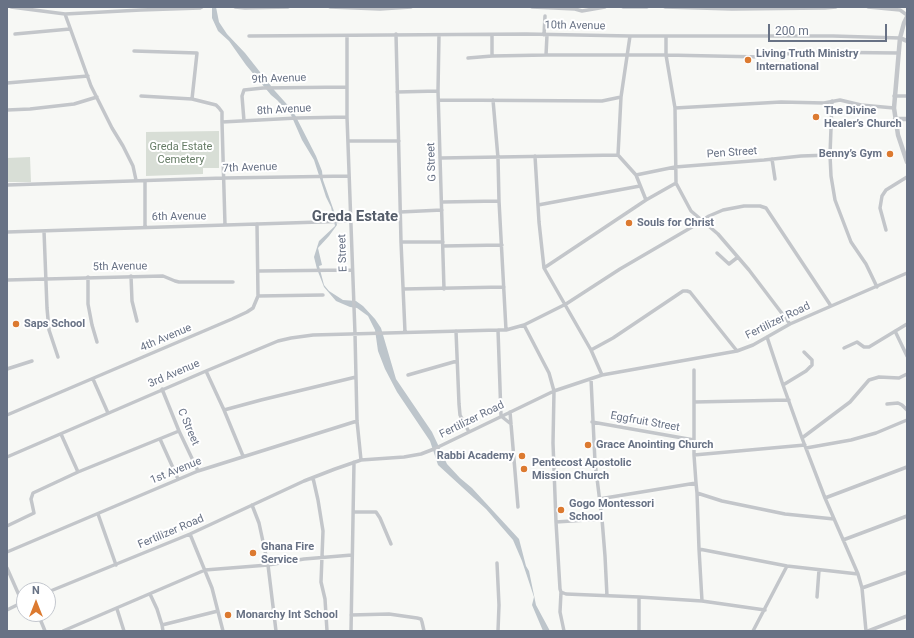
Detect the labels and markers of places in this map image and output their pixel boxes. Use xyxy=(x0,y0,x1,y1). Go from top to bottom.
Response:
place label: Living Truth Ministry International xyxy=(756,47,858,73)
marker: Living Truth Ministry International xyxy=(743,55,753,65)
place label: The Divine Healer’s Church xyxy=(824,104,902,130)
marker: The Divine Healer’s Church xyxy=(811,112,821,122)
place label: Benny’s Gym xyxy=(819,147,882,161)
marker: Benny’s Gym xyxy=(885,149,895,159)
place label: Souls for Christ xyxy=(637,216,714,230)
marker: Souls for Christ xyxy=(624,218,634,228)
place label: Saps School xyxy=(24,317,85,331)
marker: Saps School xyxy=(11,319,21,329)
place label: Grace Anointing Church xyxy=(596,438,713,452)
marker: Grace Anointing Church xyxy=(583,440,593,450)
place label: Rabbi Academy xyxy=(437,449,514,463)
marker: Rabbi Academy xyxy=(517,451,527,461)
place label: Pentecost Apostolic Mission Church xyxy=(532,456,631,482)
marker: Pentecost Apostolic Mission Church xyxy=(519,464,529,474)
place label: Gogo Montessori School xyxy=(569,497,654,523)
marker: Gogo Montessori School xyxy=(556,505,566,515)
place label: Ghana Fire Service xyxy=(261,540,314,566)
marker: Ghana Fire Service xyxy=(248,548,258,558)
place label: Monarchy Int School xyxy=(236,608,338,622)
marker: Monarchy Int School xyxy=(223,610,233,620)

